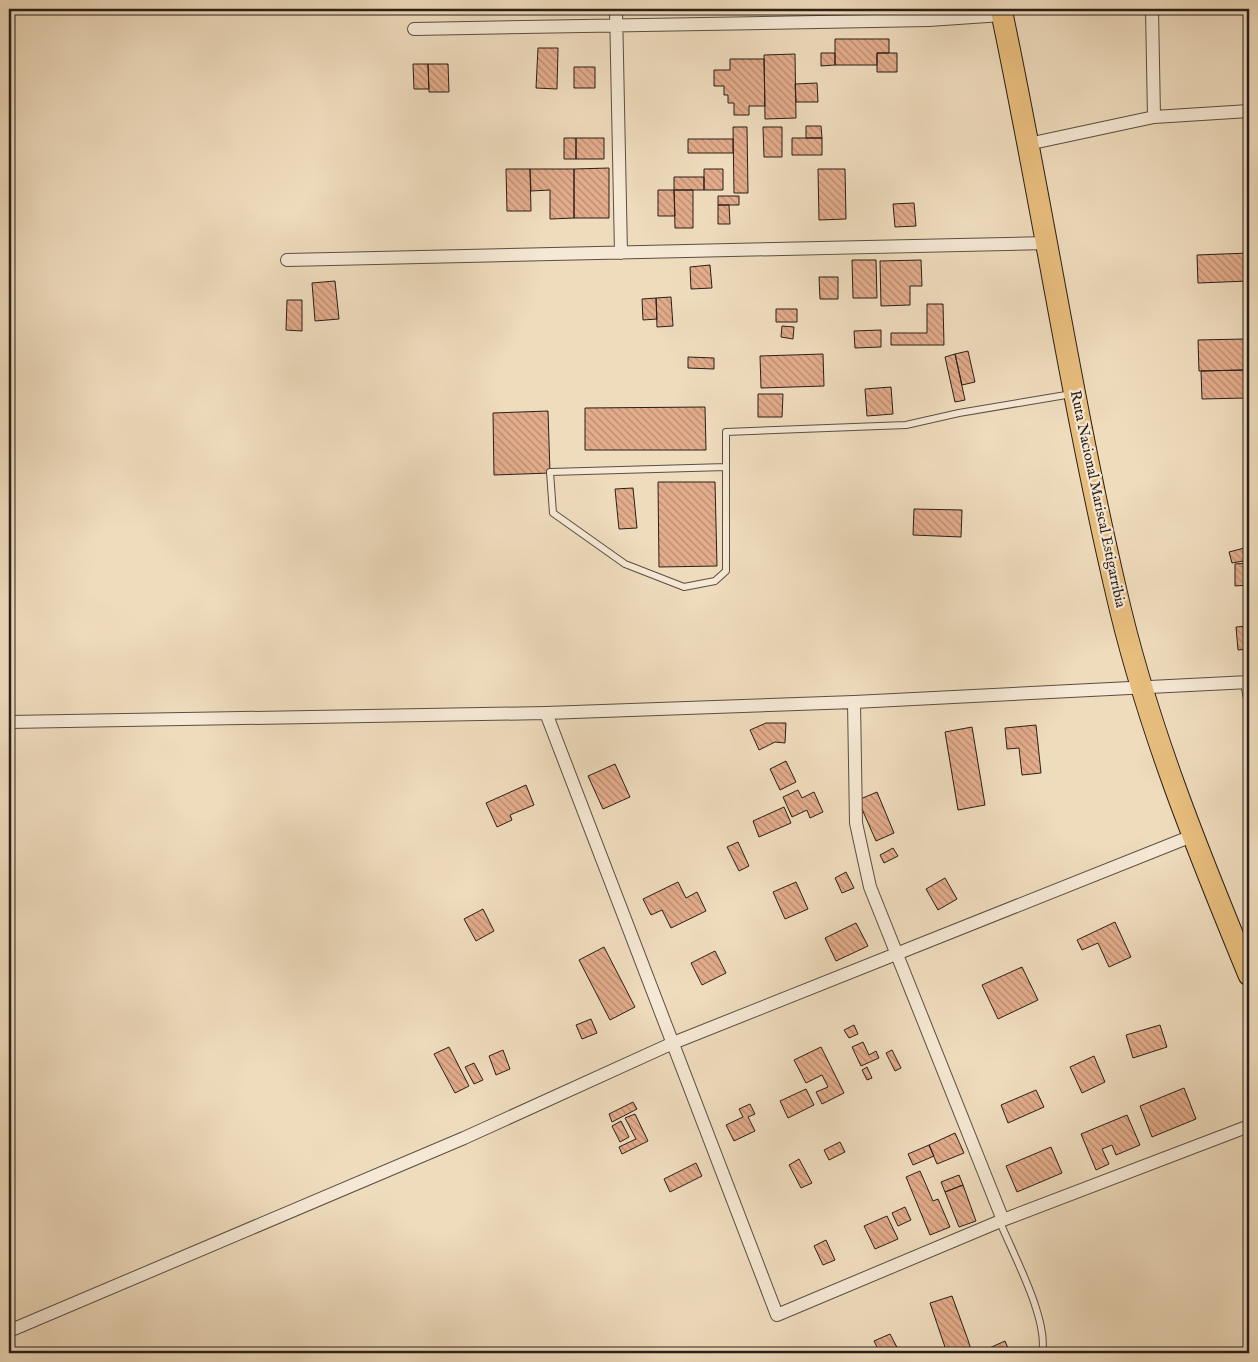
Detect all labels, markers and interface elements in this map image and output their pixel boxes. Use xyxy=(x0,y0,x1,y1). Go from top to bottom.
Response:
street label: Ruta Nacional Mariscal Estigarribia xyxy=(1066,389,1130,610)

